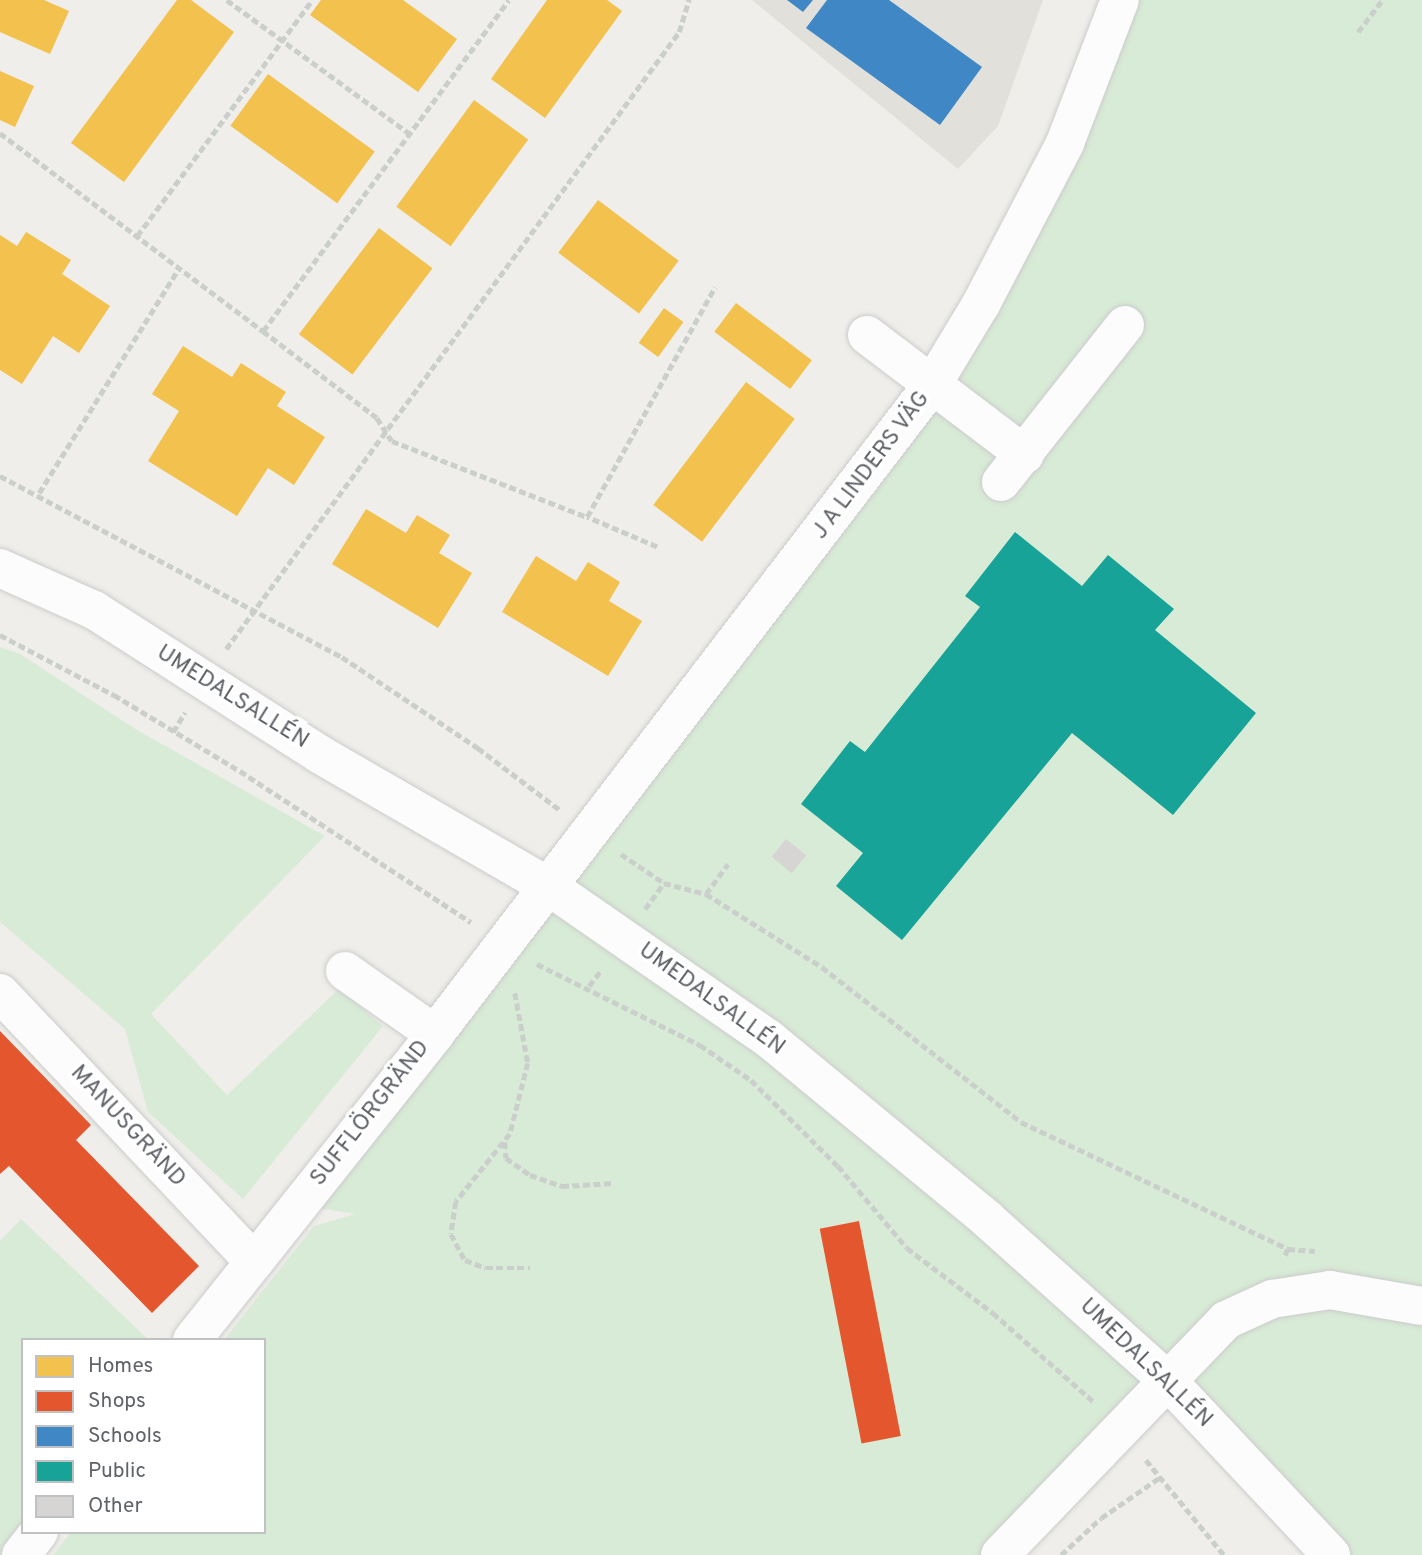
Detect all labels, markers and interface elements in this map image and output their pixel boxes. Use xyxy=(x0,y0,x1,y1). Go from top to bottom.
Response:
street label: J A LINDERS VÄG xyxy=(806,385,938,547)
street label: UMEDALSALLÉN xyxy=(151,640,313,756)
street label: UMEDALSALLÉN xyxy=(632,938,790,1062)
street label: SUFFLÖRGRÄND xyxy=(306,1036,436,1192)
street label: MANUSGRÄND xyxy=(63,1060,191,1194)
street label: UMEDALSALLÉN xyxy=(1073,1294,1217,1434)
legend xyxy=(21,1338,266,1534)
text: Homes xyxy=(88,1353,153,1380)
text: Shops xyxy=(88,1388,146,1415)
text: Schools xyxy=(88,1423,162,1450)
text: Public xyxy=(88,1458,146,1485)
text: Other xyxy=(88,1493,143,1520)

